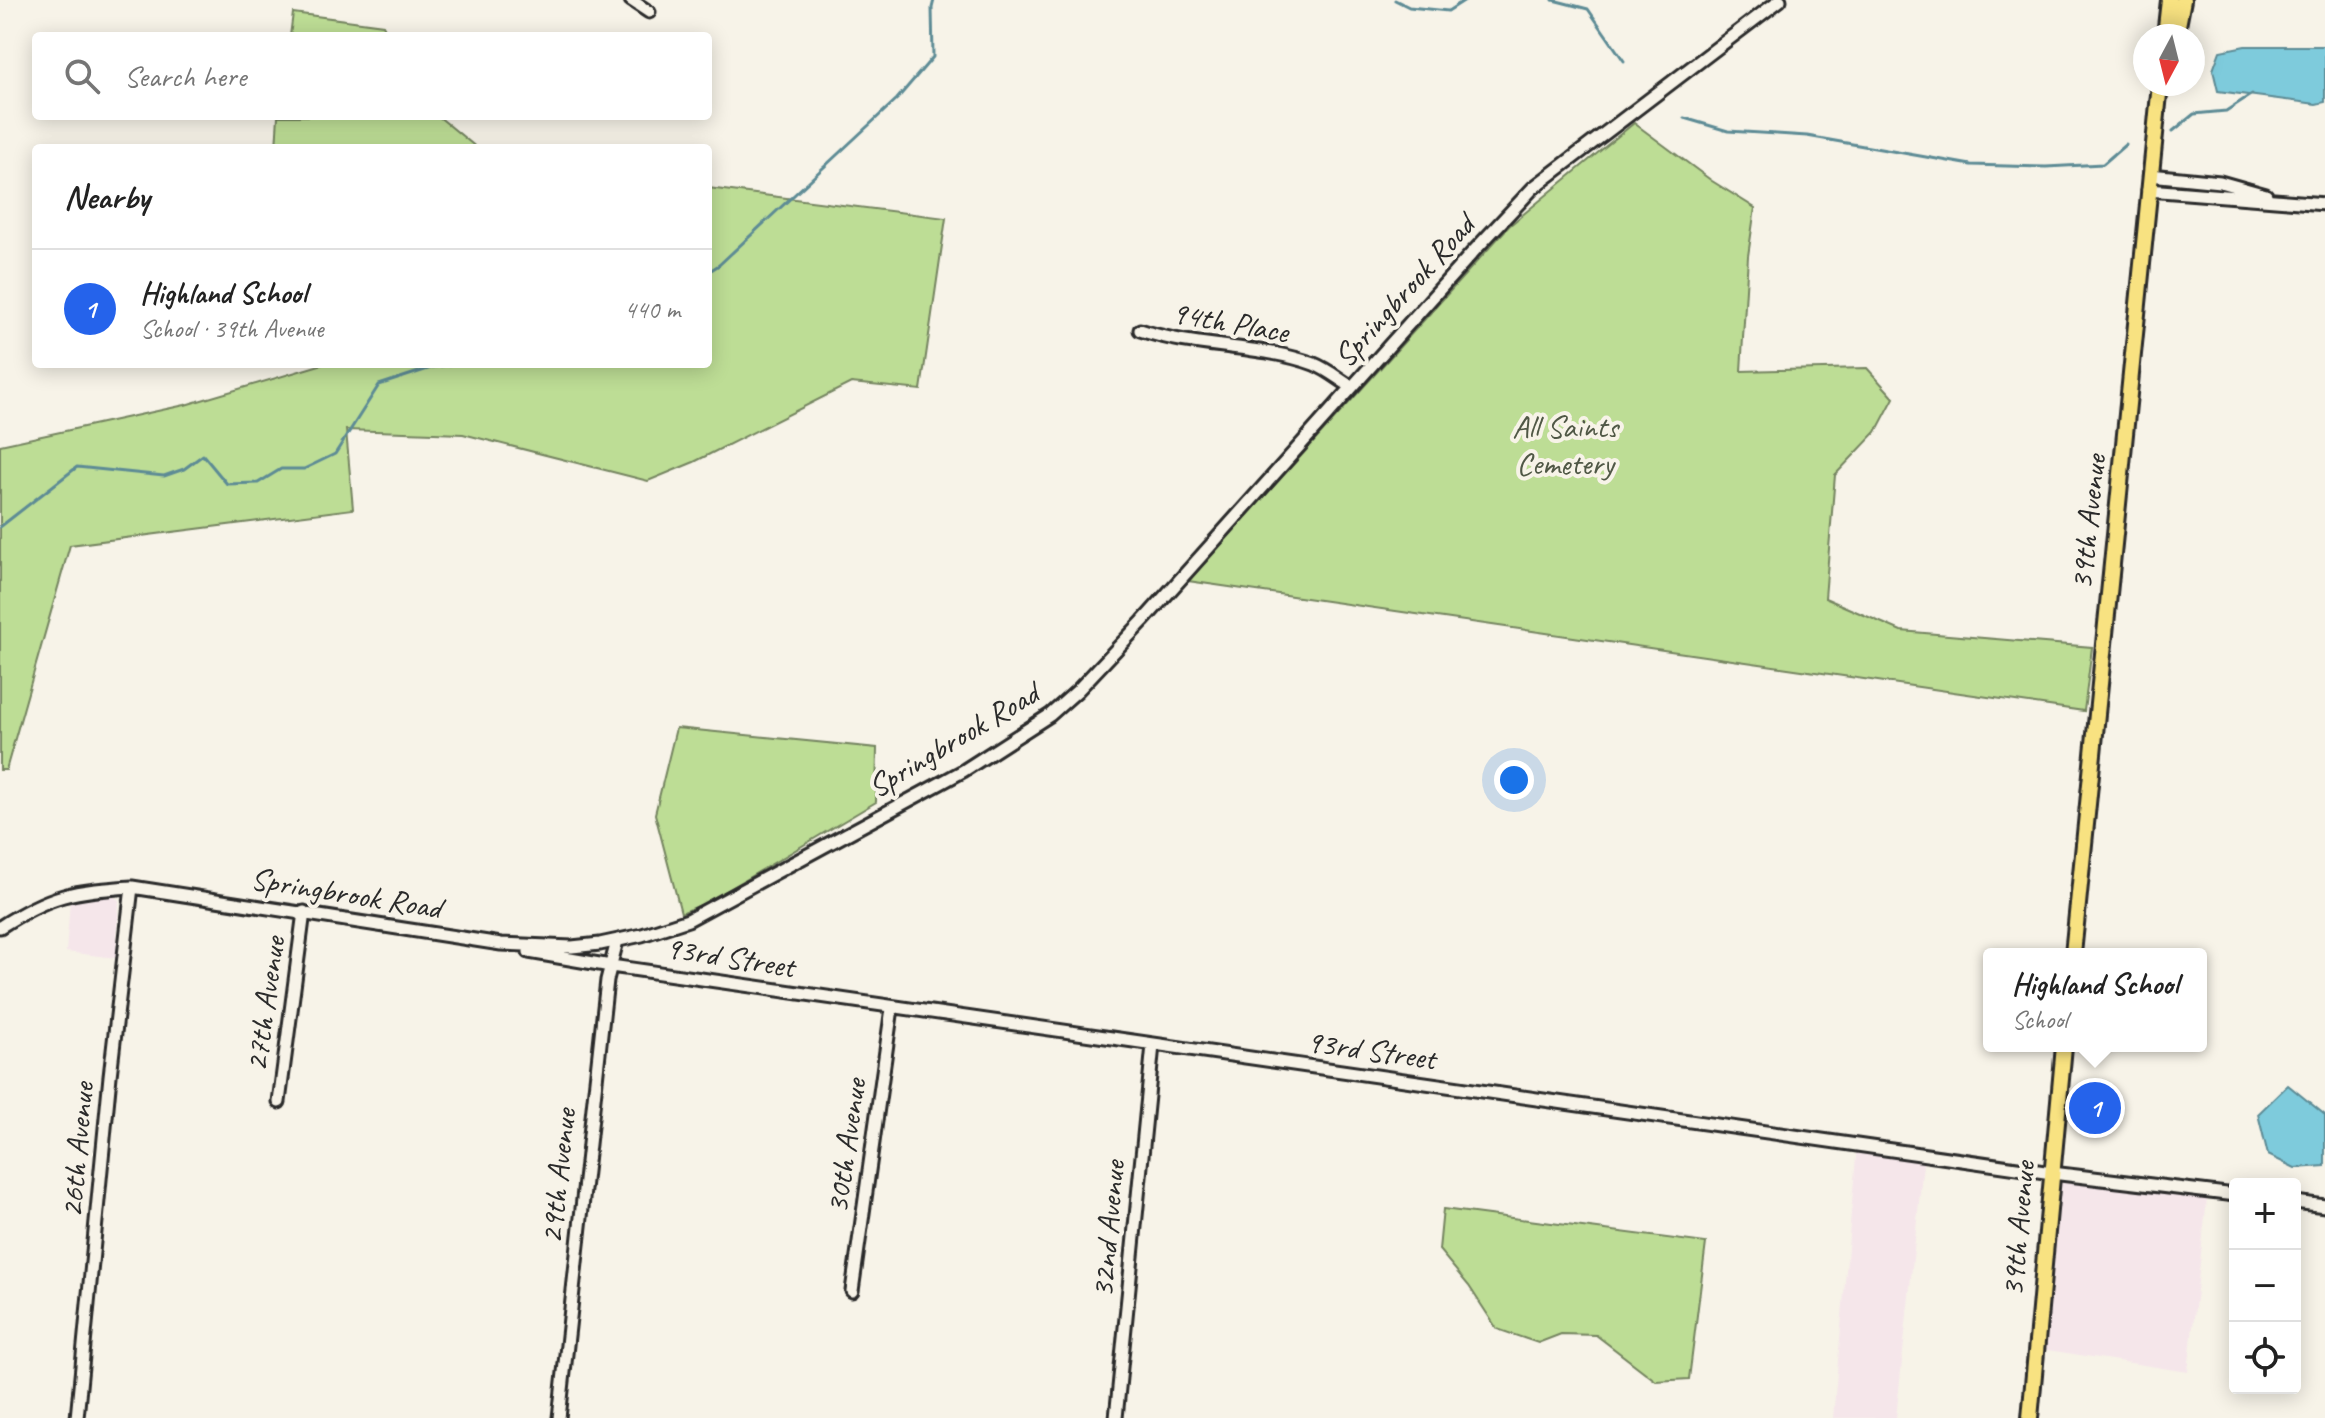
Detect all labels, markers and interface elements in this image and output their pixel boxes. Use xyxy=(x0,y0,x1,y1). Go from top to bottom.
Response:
north arrow xyxy=(2133,24,2205,96)
search box xyxy=(32,32,712,120)
icon: search xyxy=(60,54,104,98)
text: Search here xyxy=(124,57,246,95)
text: Nearby xyxy=(64,175,150,218)
street label: Springbrook Road xyxy=(1325,202,1487,376)
text: Highland School xyxy=(140,274,307,312)
street label: 94th Place xyxy=(1168,292,1294,353)
text: 1 xyxy=(84,293,96,326)
text: 440 m xyxy=(624,293,680,326)
text: School · 39th Avenue xyxy=(140,312,323,345)
park label: All Saints Cemetery xyxy=(1512,406,1620,484)
street label: 39th Avenue xyxy=(2061,450,2116,591)
street label: Springbrook Road xyxy=(860,670,1050,807)
your location xyxy=(1494,760,1534,800)
street label: Springbrook Road xyxy=(248,858,449,929)
street label: 93rd Street xyxy=(663,927,801,988)
street label: 27th Avenue xyxy=(235,932,295,1074)
popup xyxy=(1983,948,2207,1052)
text: Highland School xyxy=(2012,965,2178,1003)
text: School xyxy=(2012,1003,2068,1036)
street label: 93rd Street xyxy=(1304,1021,1441,1080)
street label: 30th Avenue xyxy=(816,1074,876,1216)
street label: 26th Avenue xyxy=(51,1078,104,1219)
pin: 1 xyxy=(2069,1078,2121,1138)
street label: 29th Avenue xyxy=(531,1104,586,1245)
street label: 32nd Avenue xyxy=(1082,1156,1135,1299)
street label: 39th Avenue xyxy=(1992,1157,2045,1298)
map controls xyxy=(2229,1178,2301,1394)
button: + xyxy=(2229,1178,2301,1250)
button: − xyxy=(2229,1250,2301,1322)
button: locate xyxy=(2229,1322,2301,1394)

